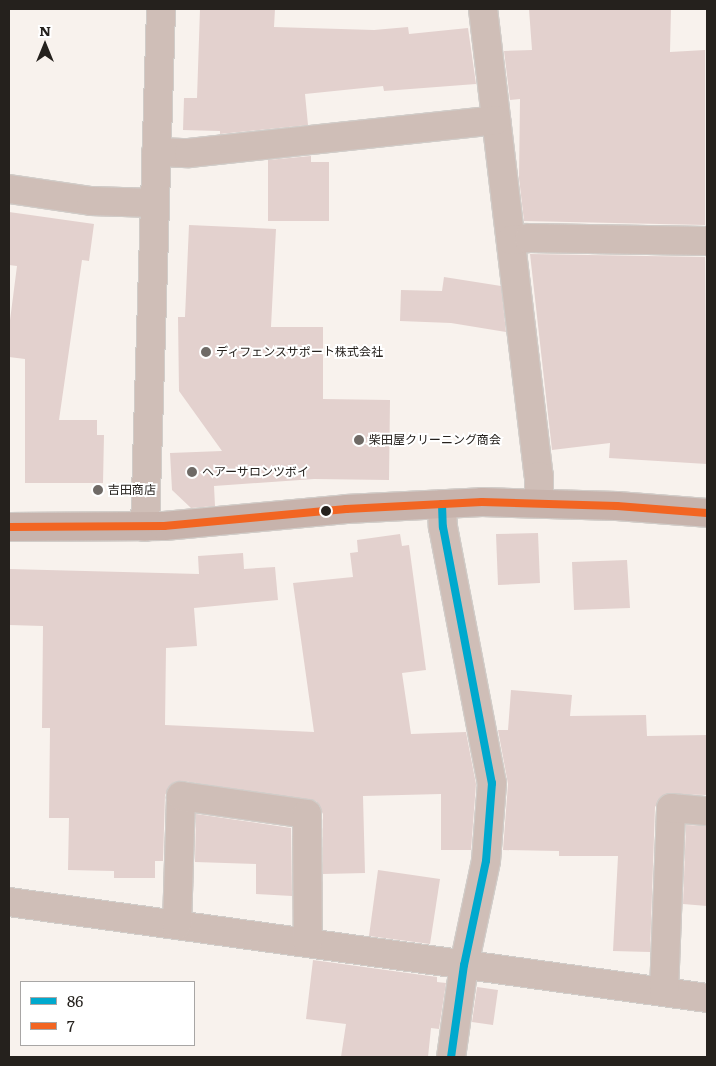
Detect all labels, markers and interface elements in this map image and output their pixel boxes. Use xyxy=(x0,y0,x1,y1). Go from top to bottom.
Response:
north arrow xyxy=(20,20,70,70)
text: N xyxy=(39,20,51,40)
place label: ディフェンスサポート株式会社 xyxy=(216,345,384,359)
marker: ディフェンスサポート株式会社 xyxy=(200,346,212,358)
place label: 柴田屋クリーニング商会 xyxy=(369,433,501,447)
marker: 柴田屋クリーニング商会 xyxy=(353,434,365,446)
place label: ヘアーサロンツボイ xyxy=(202,465,309,479)
marker: ヘアーサロンツボイ xyxy=(186,466,198,478)
place label: 吉田商店 xyxy=(108,483,156,497)
marker: 吉田商店 xyxy=(92,484,104,496)
unlabelled marker xyxy=(321,506,331,516)
legend xyxy=(20,981,195,1046)
text: 86 xyxy=(67,989,83,1012)
text: 7 xyxy=(67,1014,75,1037)

